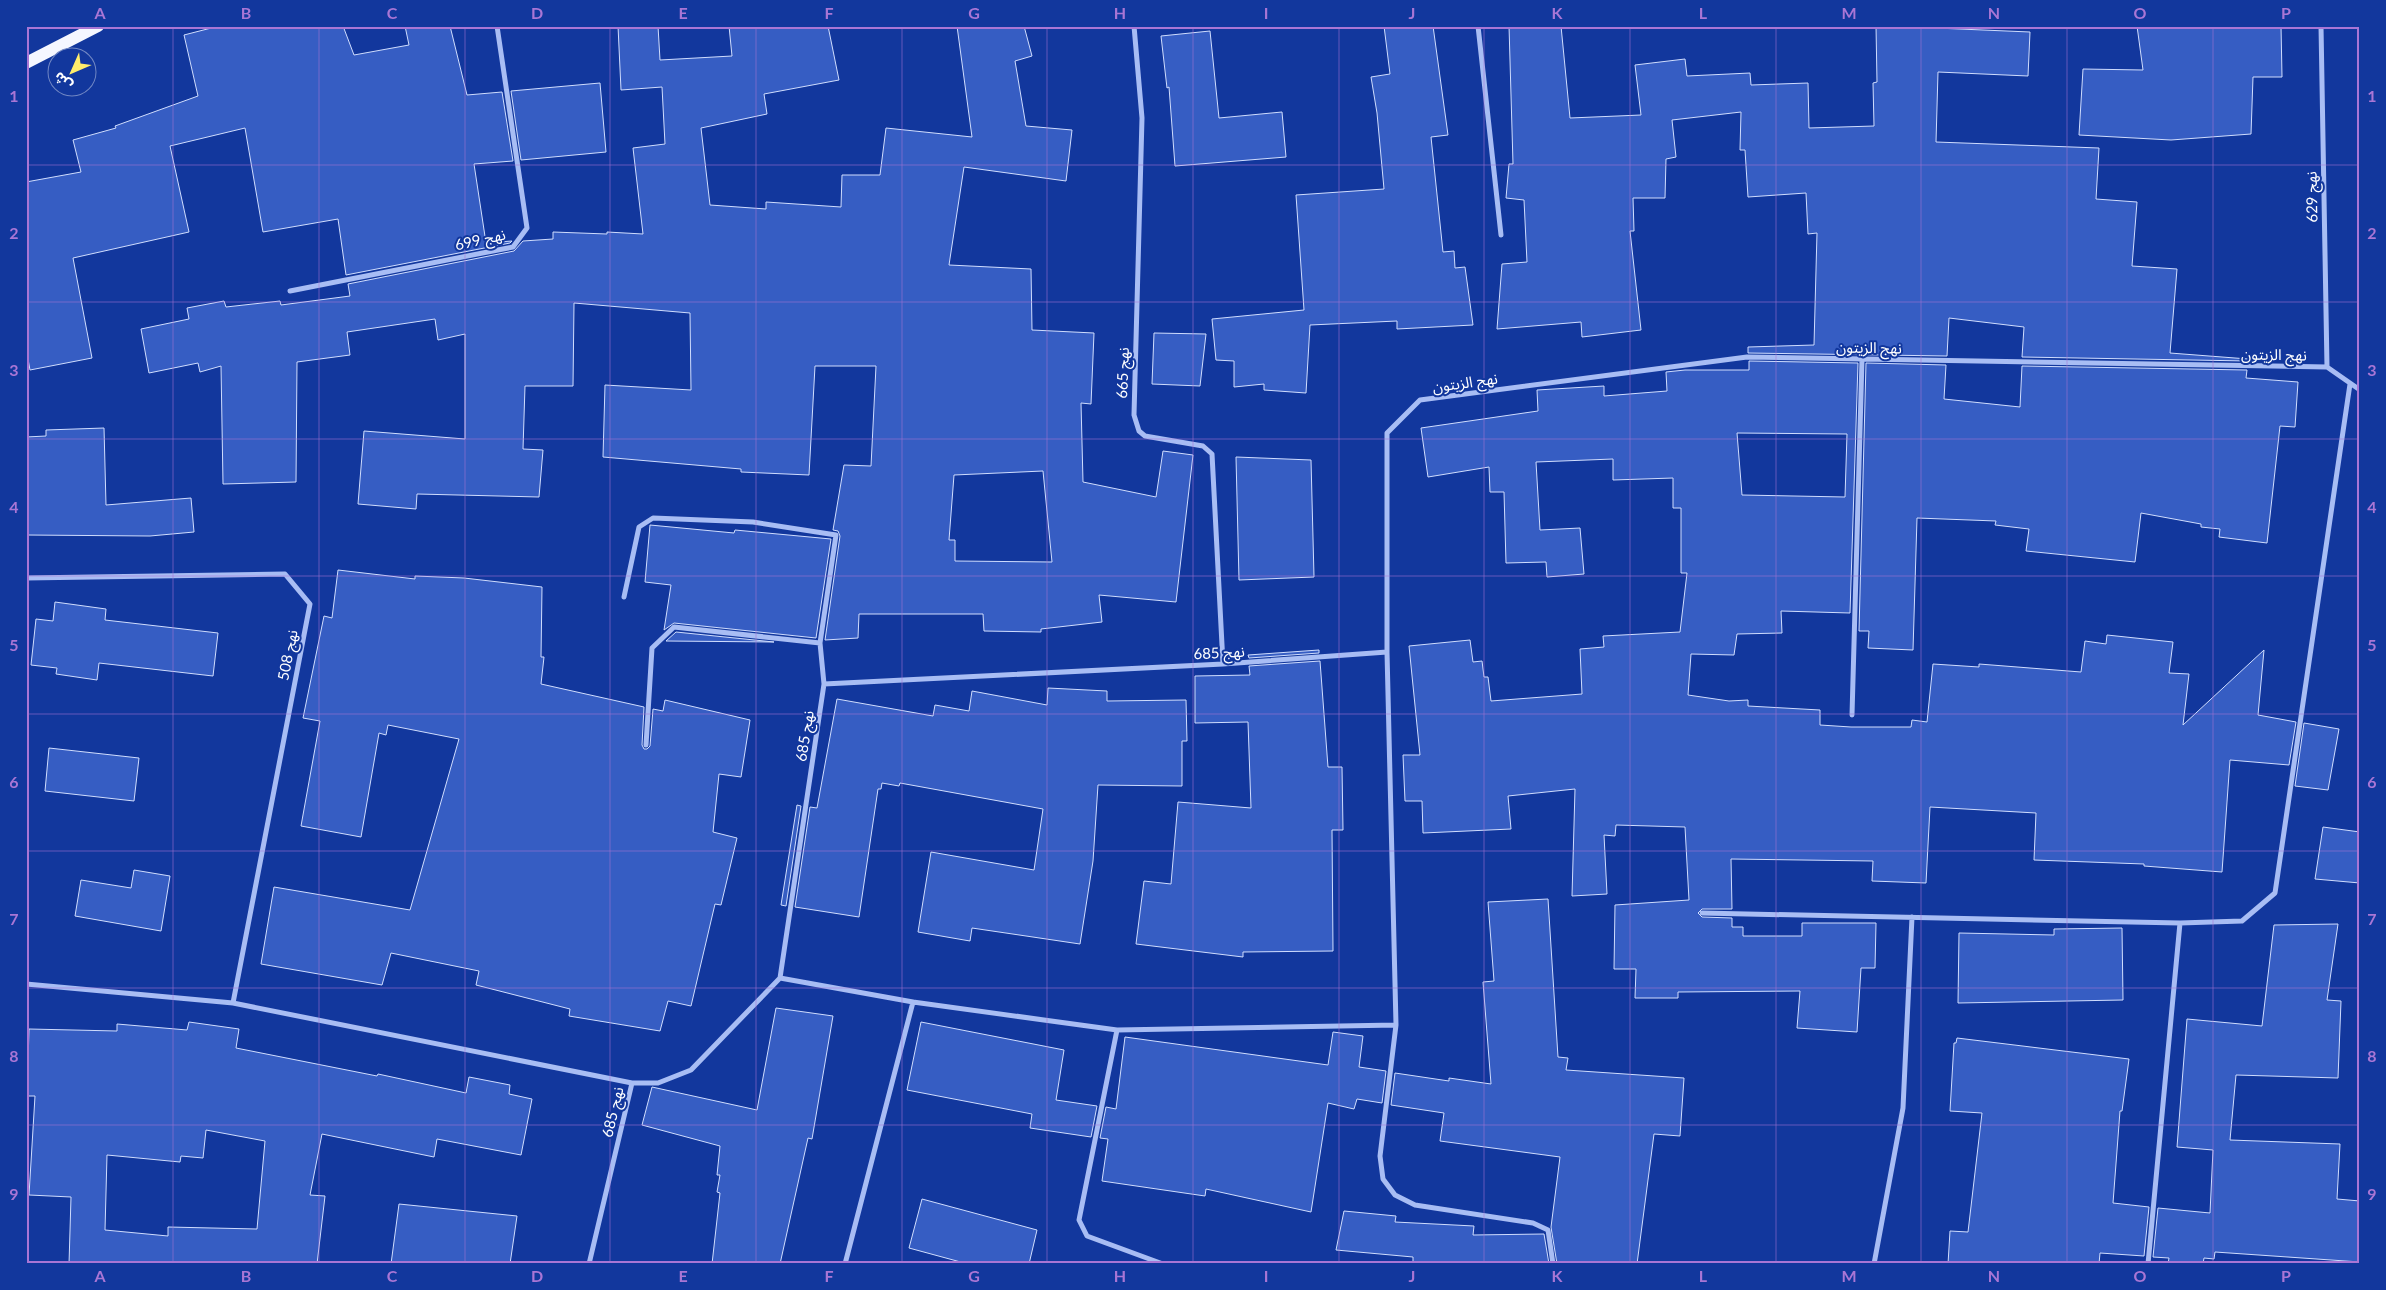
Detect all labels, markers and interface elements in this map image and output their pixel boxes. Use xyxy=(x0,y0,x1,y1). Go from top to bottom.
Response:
text: A xyxy=(93,3,106,22)
text: B xyxy=(241,3,251,22)
text: C xyxy=(387,3,398,22)
text: D xyxy=(531,3,543,22)
text: E xyxy=(678,3,688,22)
text: F xyxy=(824,3,834,22)
text: G xyxy=(968,3,980,22)
text: H xyxy=(1114,3,1126,22)
text: I xyxy=(1264,3,1268,22)
text: J xyxy=(1409,3,1415,22)
text: K xyxy=(1552,3,1564,22)
text: L xyxy=(1699,3,1708,22)
text: M xyxy=(1841,3,1857,22)
text: N xyxy=(1988,3,2000,22)
text: O xyxy=(2134,3,2147,22)
text: P xyxy=(2281,3,2291,22)
north arrow xyxy=(48,48,98,98)
text: ش xyxy=(50,69,75,94)
text: 1 xyxy=(9,86,19,105)
text: 1 xyxy=(2367,86,2377,105)
street label: نهج 629 xyxy=(2302,171,2324,223)
text: 2 xyxy=(9,223,19,242)
text: 2 xyxy=(2367,223,2377,242)
street label: نهج 699 xyxy=(453,224,508,257)
street label: نهج الزيتون xyxy=(1836,337,1902,361)
street label: نهج الزيتون xyxy=(2241,344,2307,368)
street label: نهج 665 xyxy=(1112,347,1136,399)
text: 3 xyxy=(9,360,19,379)
text: 3 xyxy=(2367,360,2377,379)
street label: نهج الزيتون xyxy=(1431,369,1499,399)
text: 4 xyxy=(9,497,19,516)
text: 4 xyxy=(2367,497,2377,516)
street label: نهج 508 xyxy=(273,628,305,683)
text: 5 xyxy=(9,635,19,654)
text: 5 xyxy=(2367,635,2377,654)
street label: نهج 685 xyxy=(1193,642,1245,666)
street label: نهج 685 xyxy=(791,709,821,763)
text: 6 xyxy=(9,772,19,791)
text: 6 xyxy=(2367,772,2377,791)
text: 7 xyxy=(9,909,19,928)
text: 7 xyxy=(2367,909,2377,928)
text: 8 xyxy=(9,1046,19,1065)
text: 8 xyxy=(2367,1046,2377,1065)
street label: نهج 685 xyxy=(597,1085,630,1140)
text: 9 xyxy=(9,1184,19,1203)
text: 9 xyxy=(2367,1184,2377,1203)
text: A xyxy=(93,1266,106,1285)
text: B xyxy=(241,1266,251,1285)
text: C xyxy=(387,1266,398,1285)
text: D xyxy=(531,1266,543,1285)
text: E xyxy=(678,1266,688,1285)
text: F xyxy=(824,1266,834,1285)
text: G xyxy=(968,1266,980,1285)
text: H xyxy=(1114,1266,1126,1285)
text: I xyxy=(1264,1266,1268,1285)
text: J xyxy=(1409,1266,1415,1285)
text: K xyxy=(1552,1266,1564,1285)
text: L xyxy=(1699,1266,1708,1285)
text: M xyxy=(1841,1266,1857,1285)
text: N xyxy=(1988,1266,2000,1285)
text: O xyxy=(2134,1266,2147,1285)
text: P xyxy=(2281,1266,2291,1285)

